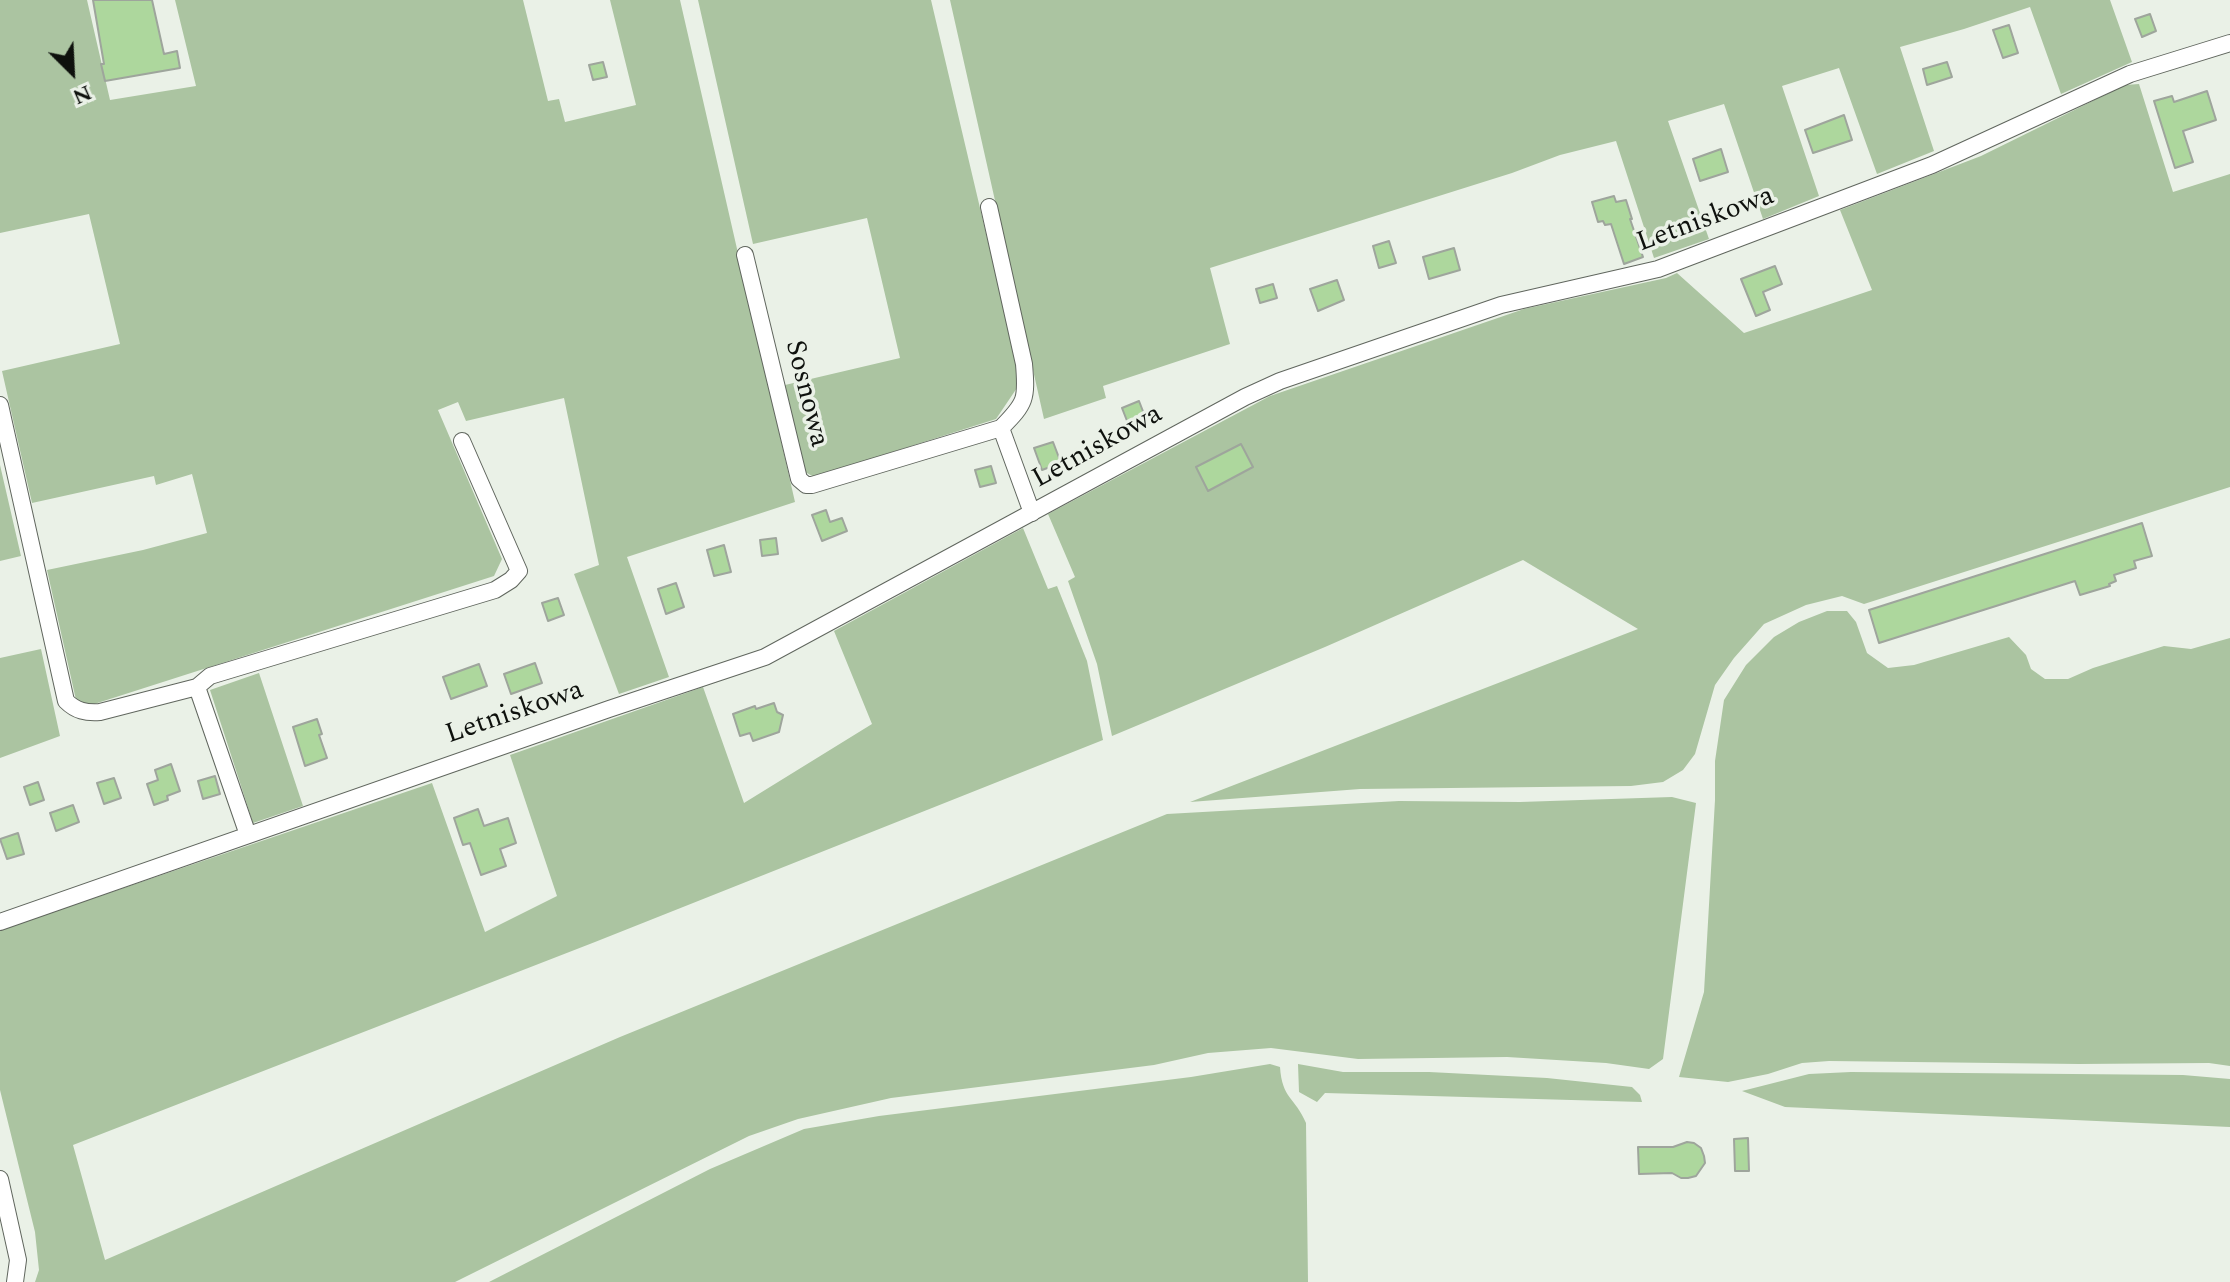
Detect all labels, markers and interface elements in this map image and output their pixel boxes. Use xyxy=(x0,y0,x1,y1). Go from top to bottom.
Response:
north arrow xyxy=(32,32,112,112)
text: N xyxy=(67,76,97,113)
street label: Letniskowa xyxy=(1633,181,1779,261)
street label: Sosnowa xyxy=(776,337,834,451)
street label: Letniskowa xyxy=(1027,399,1169,497)
street label: Letniskowa xyxy=(442,675,588,753)

